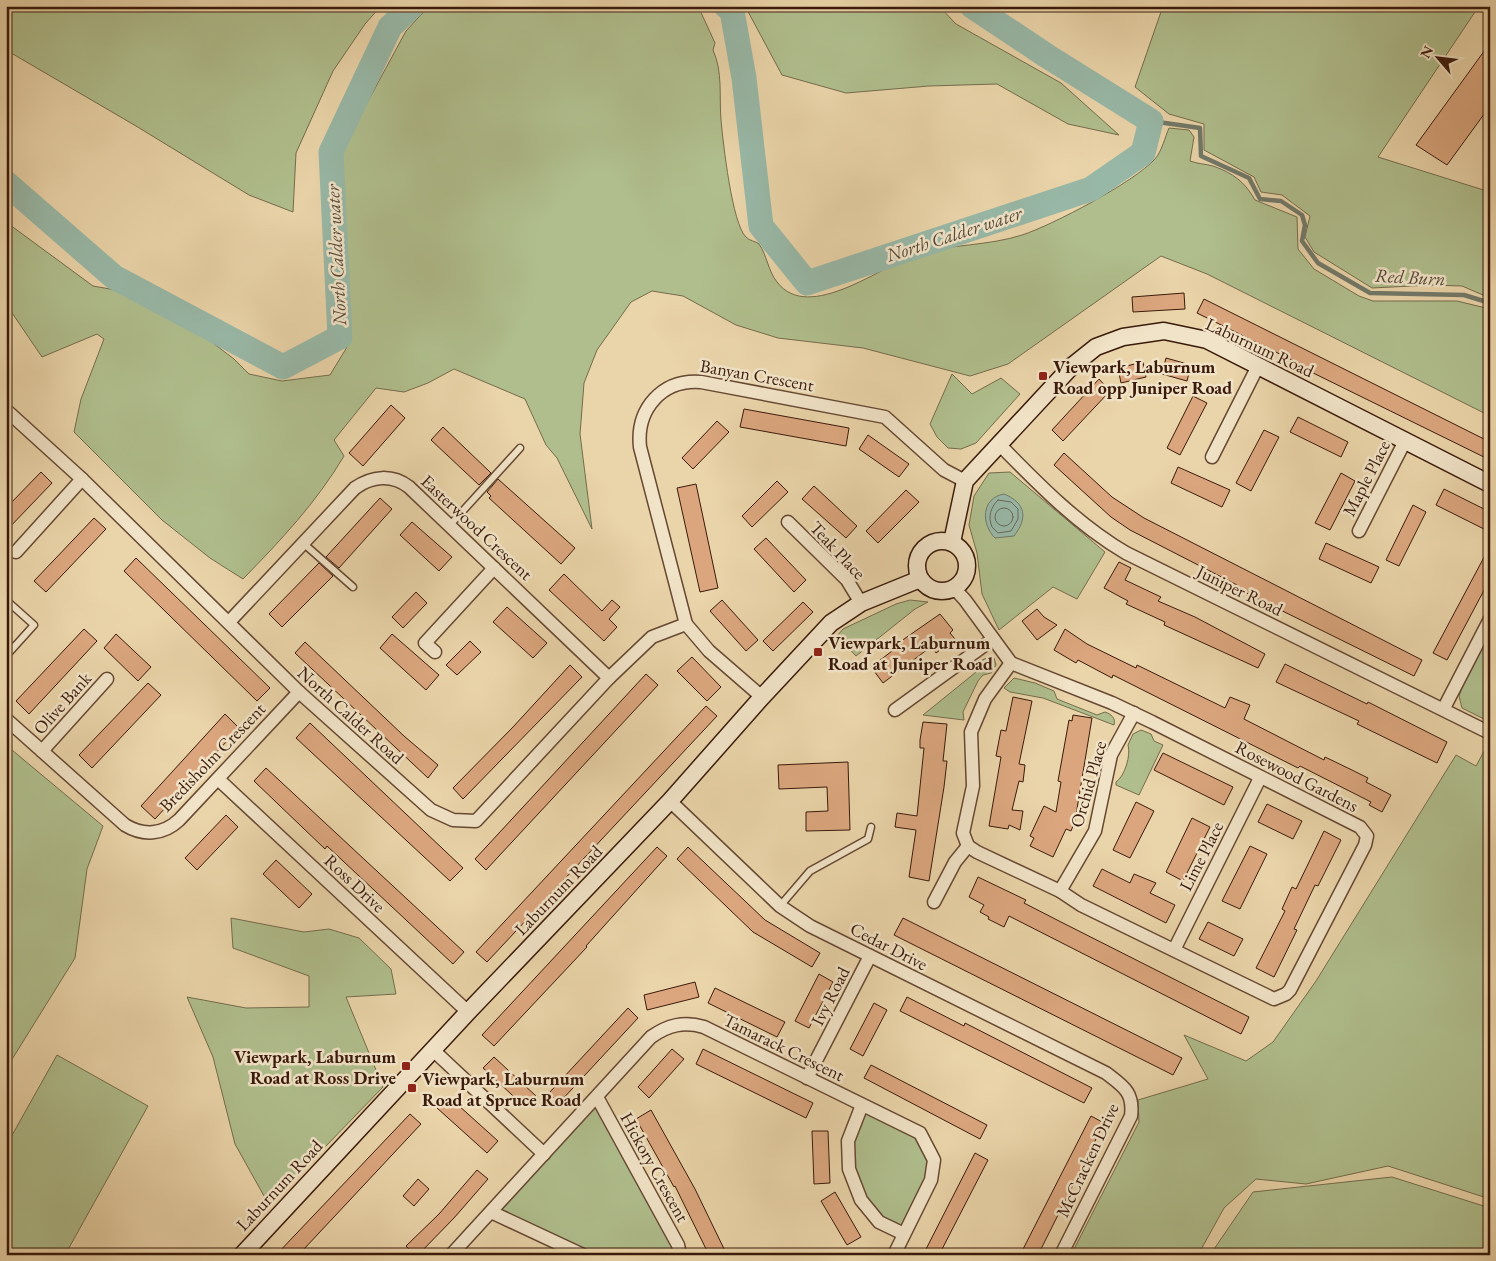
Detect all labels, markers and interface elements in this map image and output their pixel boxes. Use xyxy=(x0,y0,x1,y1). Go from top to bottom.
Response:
north arrow xyxy=(1414,32,1464,82)
text: N xyxy=(1416,42,1437,61)
water label: North Calder water xyxy=(320,183,352,327)
water label: North Calder water xyxy=(882,200,1026,268)
water label: Red Burn xyxy=(1374,263,1446,291)
street label: Laburnum Road xyxy=(1202,312,1319,382)
street label: Banyan Crescent xyxy=(698,354,816,396)
place label: Viewpark, Laburnum Road opp Juniper Road xyxy=(1053,355,1232,399)
marker: Viewpark, Laburnum Road opp Juniper Road xyxy=(1037,370,1049,382)
street label: Maple Place xyxy=(1337,436,1395,520)
street label: Easterwood Crescent xyxy=(416,469,538,585)
street label: Teak Place xyxy=(805,516,871,584)
street label: Juniper Road xyxy=(1191,558,1288,621)
place label: Viewpark, Laburnum Road at Juniper Road xyxy=(828,631,993,675)
marker: Viewpark, Laburnum Road at Juniper Road xyxy=(812,646,824,658)
street label: North Calder Road xyxy=(293,661,410,769)
street label: Olive Bank xyxy=(28,667,96,739)
street label: Bredisholm Crescent xyxy=(154,697,270,817)
street label: Rosewood Gardens xyxy=(1232,735,1362,817)
street label: Orchid Place xyxy=(1065,738,1111,830)
street label: Lime Place xyxy=(1174,817,1228,895)
street label: Laburnum Road xyxy=(509,839,607,940)
street label: Ross Drive xyxy=(320,849,390,917)
street label: Cedar Drive xyxy=(846,917,932,975)
street label: Ivy Road xyxy=(805,962,855,1029)
street label: Tamarack Crescent xyxy=(720,1008,849,1086)
place label: Viewpark, Laburnum Road at Ross Drive xyxy=(234,1045,396,1089)
marker: Viewpark, Laburnum Road at Ross Drive xyxy=(400,1060,412,1072)
place label: Viewpark, Laburnum Road at Spruce Road xyxy=(422,1067,585,1111)
marker: Viewpark, Laburnum Road at Spruce Road xyxy=(406,1082,418,1094)
street label: McCracken Drive xyxy=(1050,1099,1124,1221)
street label: Hickory Crescent xyxy=(615,1108,695,1226)
street label: Laburnum Road xyxy=(231,1134,328,1236)

